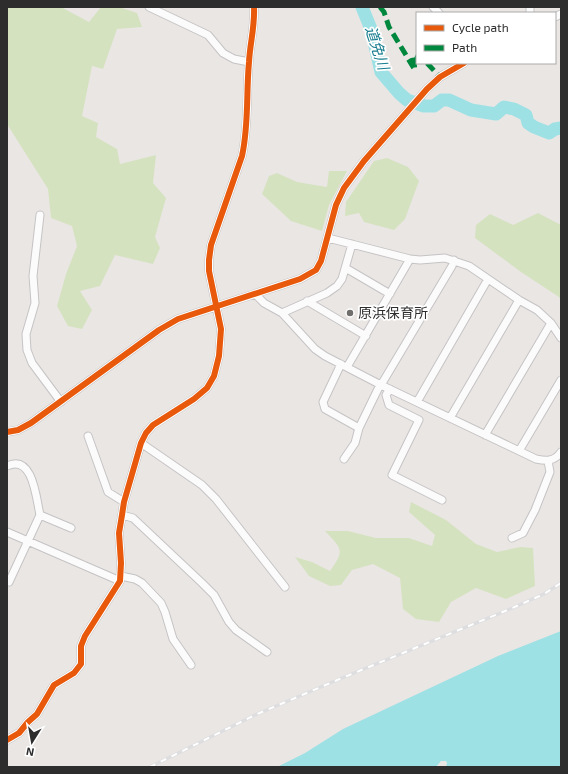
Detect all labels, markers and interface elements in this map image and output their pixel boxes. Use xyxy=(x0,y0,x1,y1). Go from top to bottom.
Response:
legend xyxy=(416,12,556,64)
text: Cycle path xyxy=(452,20,509,34)
water label: 道免川 xyxy=(362,24,394,74)
text: Path xyxy=(452,40,477,54)
place label: 原浜保育所 xyxy=(358,304,428,321)
marker: 原浜保育所 xyxy=(345,308,355,318)
north arrow xyxy=(12,722,52,762)
text: N xyxy=(25,745,35,759)

